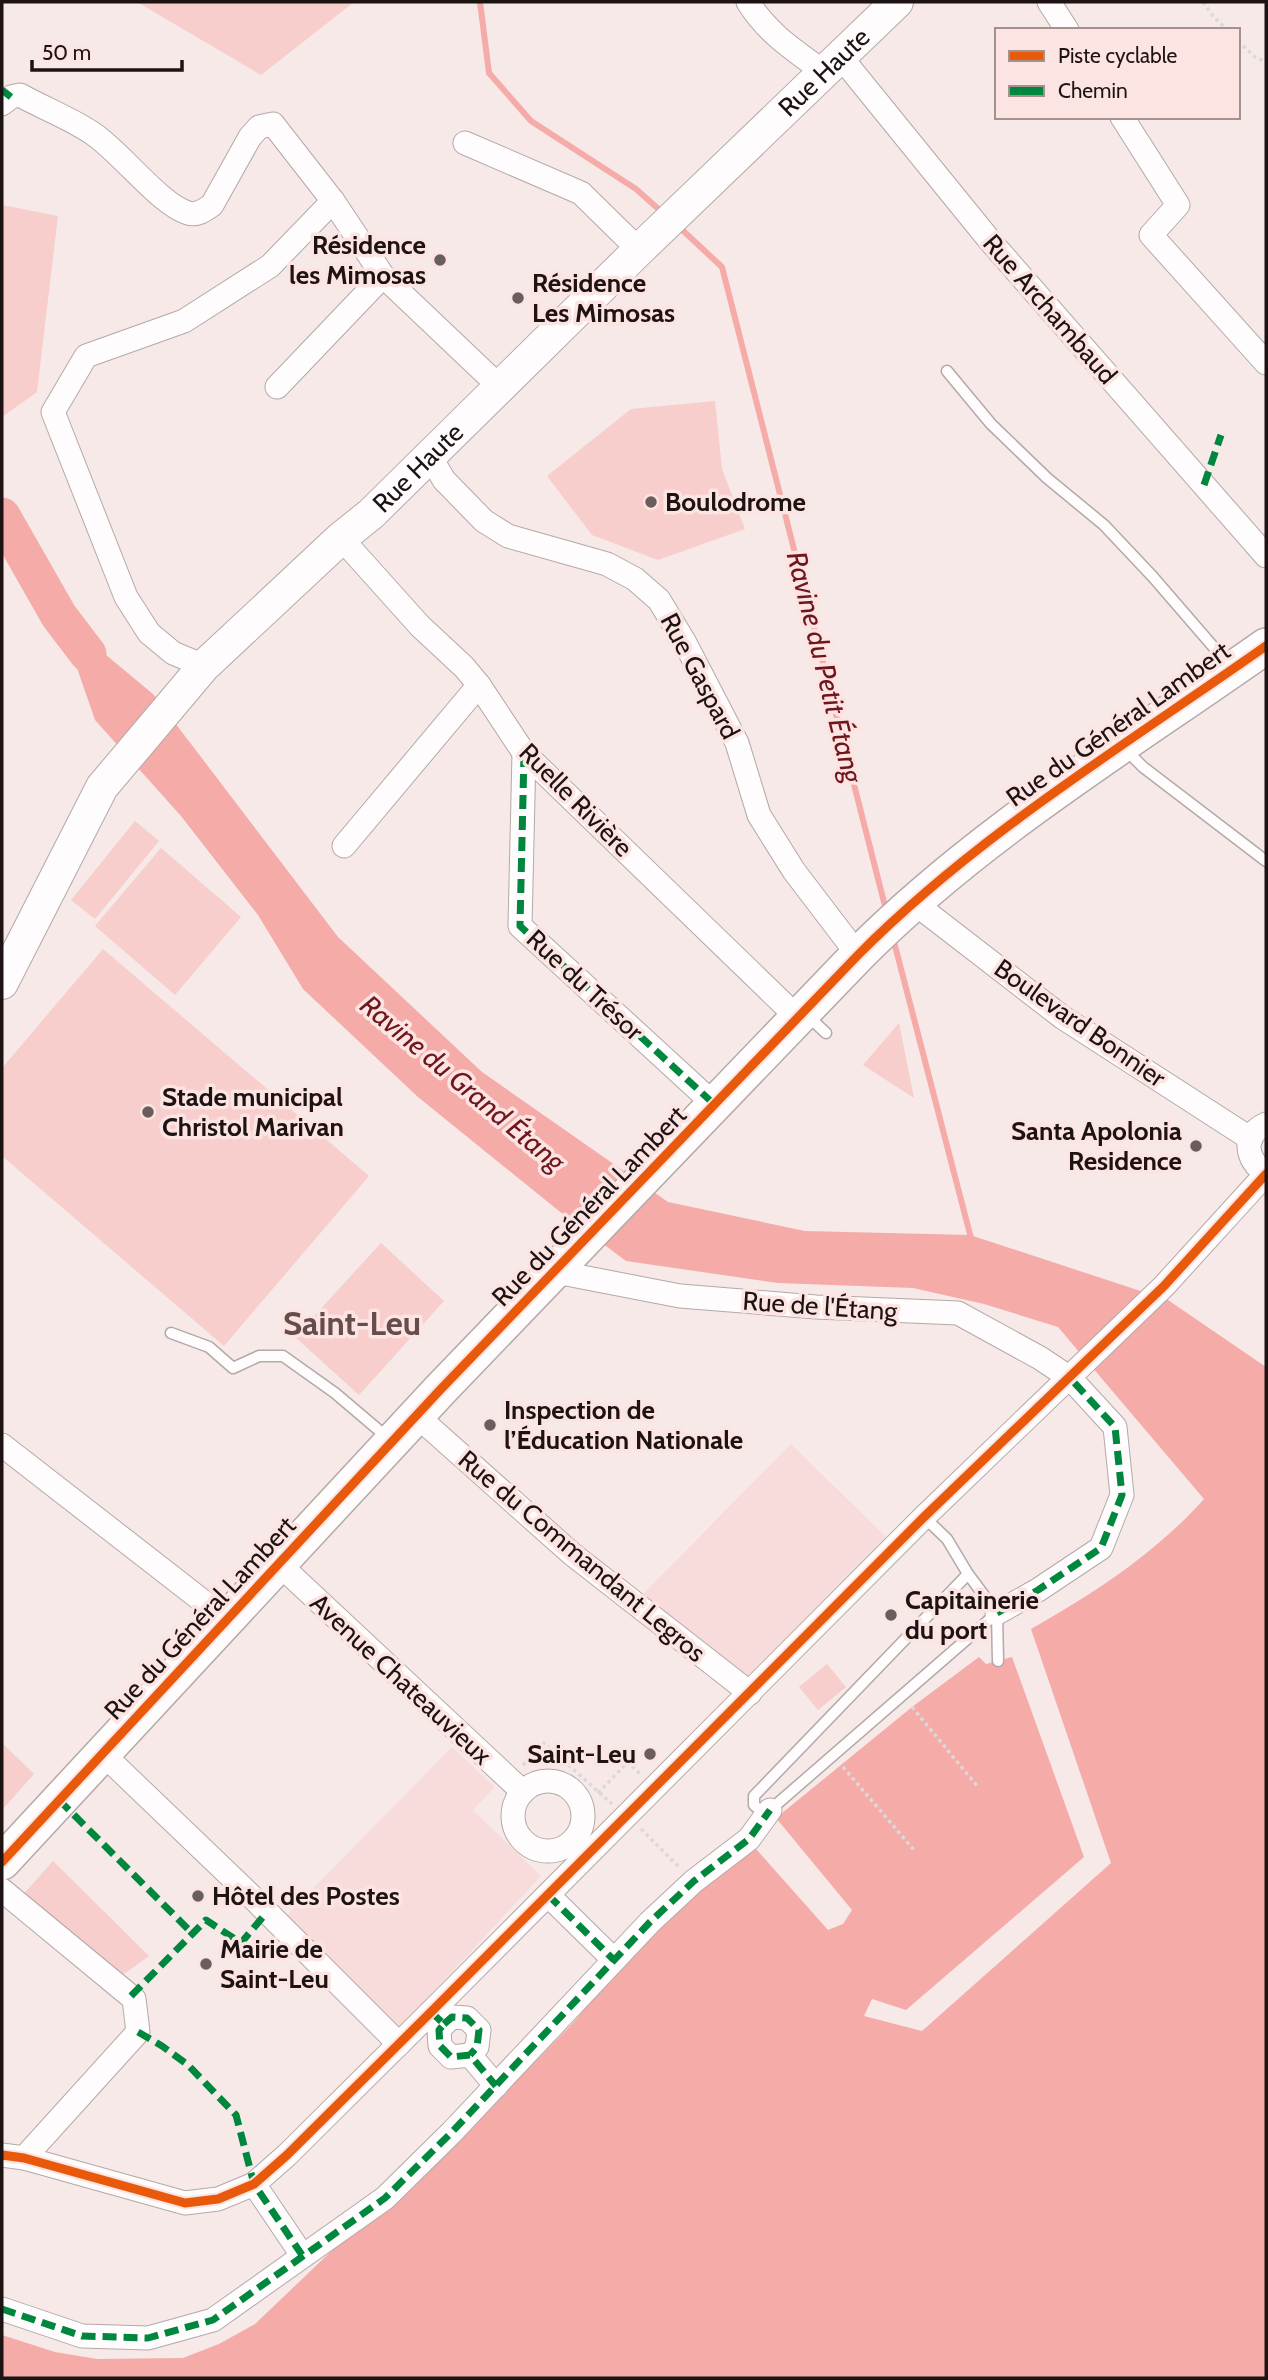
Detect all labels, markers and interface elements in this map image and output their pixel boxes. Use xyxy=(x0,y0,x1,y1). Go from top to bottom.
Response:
street label: Rue Haute xyxy=(772,21,876,123)
scale bar xyxy=(32,28,182,72)
legend xyxy=(995,28,1240,119)
text: 50 m xyxy=(42,40,91,65)
text: Piste cyclable xyxy=(1058,43,1178,68)
text: Chemin xyxy=(1058,78,1128,103)
street label: Rue Archambaud xyxy=(976,227,1124,391)
place label: Résidence les Mimosas xyxy=(289,229,426,291)
marker: Résidence les Mimosas xyxy=(432,252,448,268)
place label: Résidence Les Mimosas xyxy=(532,267,675,329)
marker: Résidence Les Mimosas xyxy=(510,290,526,306)
street label: Rue Haute xyxy=(366,416,470,519)
place label: Boulodrome xyxy=(665,486,806,518)
marker: Boulodrome xyxy=(643,494,659,510)
water label: Ravine du Petit Étang xyxy=(780,547,871,787)
street label: Rue Gaspard xyxy=(653,608,747,744)
street label: Rue du Général Lambert xyxy=(1000,634,1236,813)
street label: Ruelle Rivière xyxy=(513,737,639,863)
street label: Rue du Trésor xyxy=(520,923,651,1048)
street label: Boulevard Bonnier xyxy=(988,952,1172,1094)
water label: Ravine du Grand Étang xyxy=(354,987,574,1179)
place label: Stade municipal Christol Marivan xyxy=(162,1081,344,1143)
street label: Rue du Général Lambert xyxy=(485,1099,693,1313)
marker: Stade municipal Christol Marivan xyxy=(140,1104,156,1120)
place label: Santa Apolonia Residence xyxy=(1011,1115,1182,1177)
marker: Santa Apolonia Residence xyxy=(1188,1138,1204,1154)
street label: Rue de l'Étang xyxy=(742,1285,899,1327)
district label: Saint-Leu xyxy=(283,1303,421,1343)
place label: Inspection de l’Éducation Nationale xyxy=(504,1394,743,1456)
marker: Inspection de l’Éducation Nationale xyxy=(482,1417,498,1433)
street label: Rue du Commandant Legros xyxy=(452,1443,712,1669)
street label: Rue du Général Lambert xyxy=(98,1510,303,1726)
place label: Capitainerie du port xyxy=(905,1584,1039,1646)
street label: Avenue Chateauvieux xyxy=(304,1587,499,1772)
marker: Capitainerie du port xyxy=(883,1607,899,1623)
place label: Saint-Leu xyxy=(527,1738,636,1770)
marker: Saint-Leu xyxy=(642,1746,658,1762)
place label: Hôtel des Postes xyxy=(212,1880,400,1912)
marker: Hôtel des Postes xyxy=(190,1888,206,1904)
place label: Mairie de Saint-Leu xyxy=(220,1933,329,1995)
marker: Mairie de Saint-Leu xyxy=(198,1956,214,1972)

